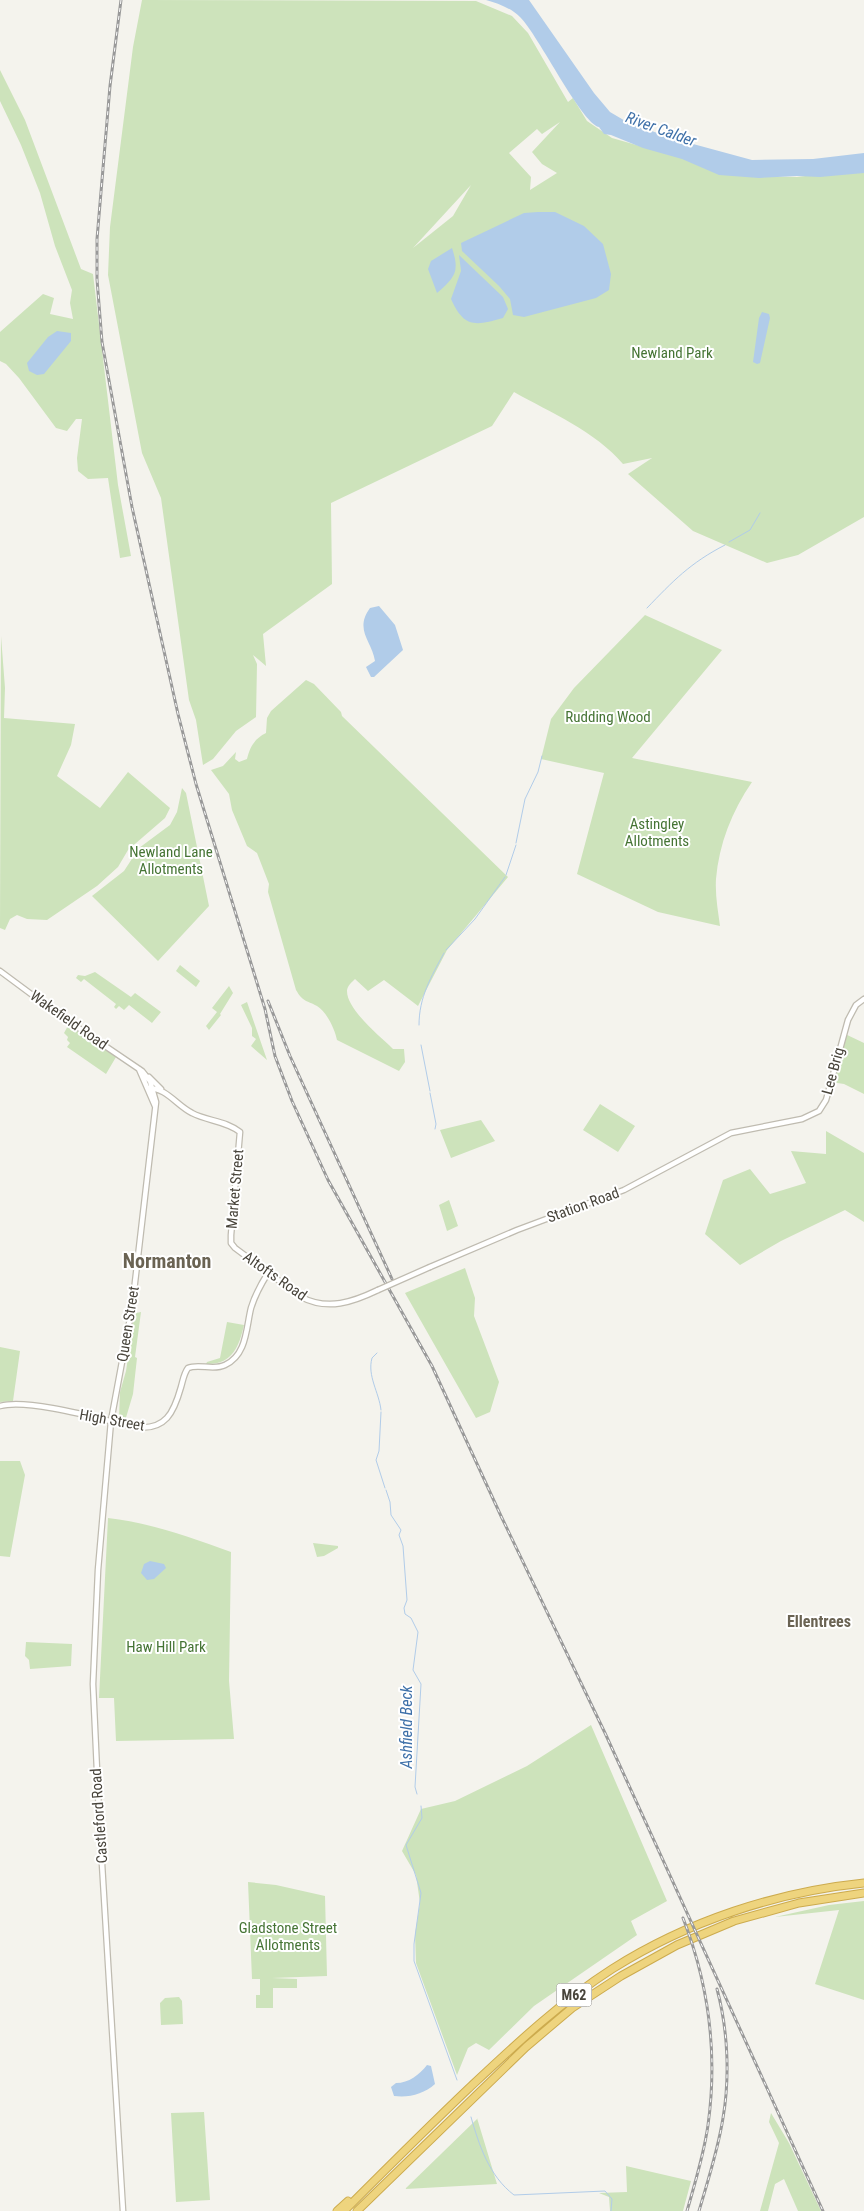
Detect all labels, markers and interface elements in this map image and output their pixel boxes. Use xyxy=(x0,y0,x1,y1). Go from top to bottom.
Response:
water label: River Calder xyxy=(623,108,700,151)
park label: Newland Park xyxy=(631,344,713,362)
park label: Rudding Wood xyxy=(565,708,651,726)
park label: Astingley Allotments xyxy=(625,815,689,850)
park label: Newland Lane Allotments xyxy=(129,843,213,878)
street label: Wakefield Road xyxy=(27,987,111,1053)
street label: Lee Brig xyxy=(818,1045,848,1097)
street label: Market Street xyxy=(223,1148,247,1230)
street label: Station Road xyxy=(544,1184,622,1226)
street label: Altofts Road xyxy=(240,1248,310,1304)
district label: Normanton xyxy=(123,1249,211,1273)
street label: Queen Street xyxy=(113,1285,143,1363)
street label: High Street xyxy=(78,1405,146,1435)
district label: Ellentrees xyxy=(787,1612,851,1631)
park label: Haw Hill Park xyxy=(126,1638,206,1656)
water label: Ashfield Beck xyxy=(397,1684,416,1770)
street label: Castleford Road xyxy=(87,1768,111,1864)
park label: Gladstone Street Allotments xyxy=(239,1919,337,1954)
road number: M62 xyxy=(556,1984,592,2006)

